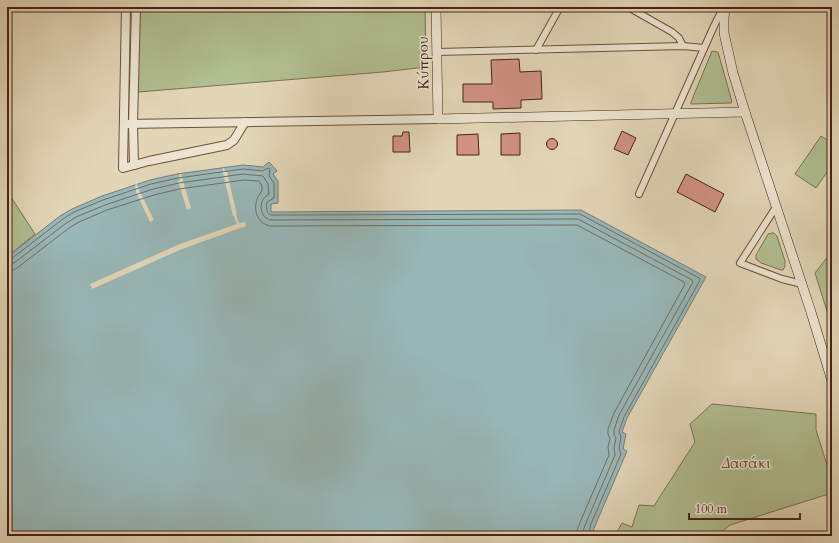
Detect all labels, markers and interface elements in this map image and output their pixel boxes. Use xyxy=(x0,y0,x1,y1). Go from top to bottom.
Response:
street label: Κύπρου xyxy=(413,36,433,90)
park label: Δασάκι xyxy=(721,453,771,473)
scale bar xyxy=(689,495,800,521)
text: 100 m xyxy=(695,501,728,517)

